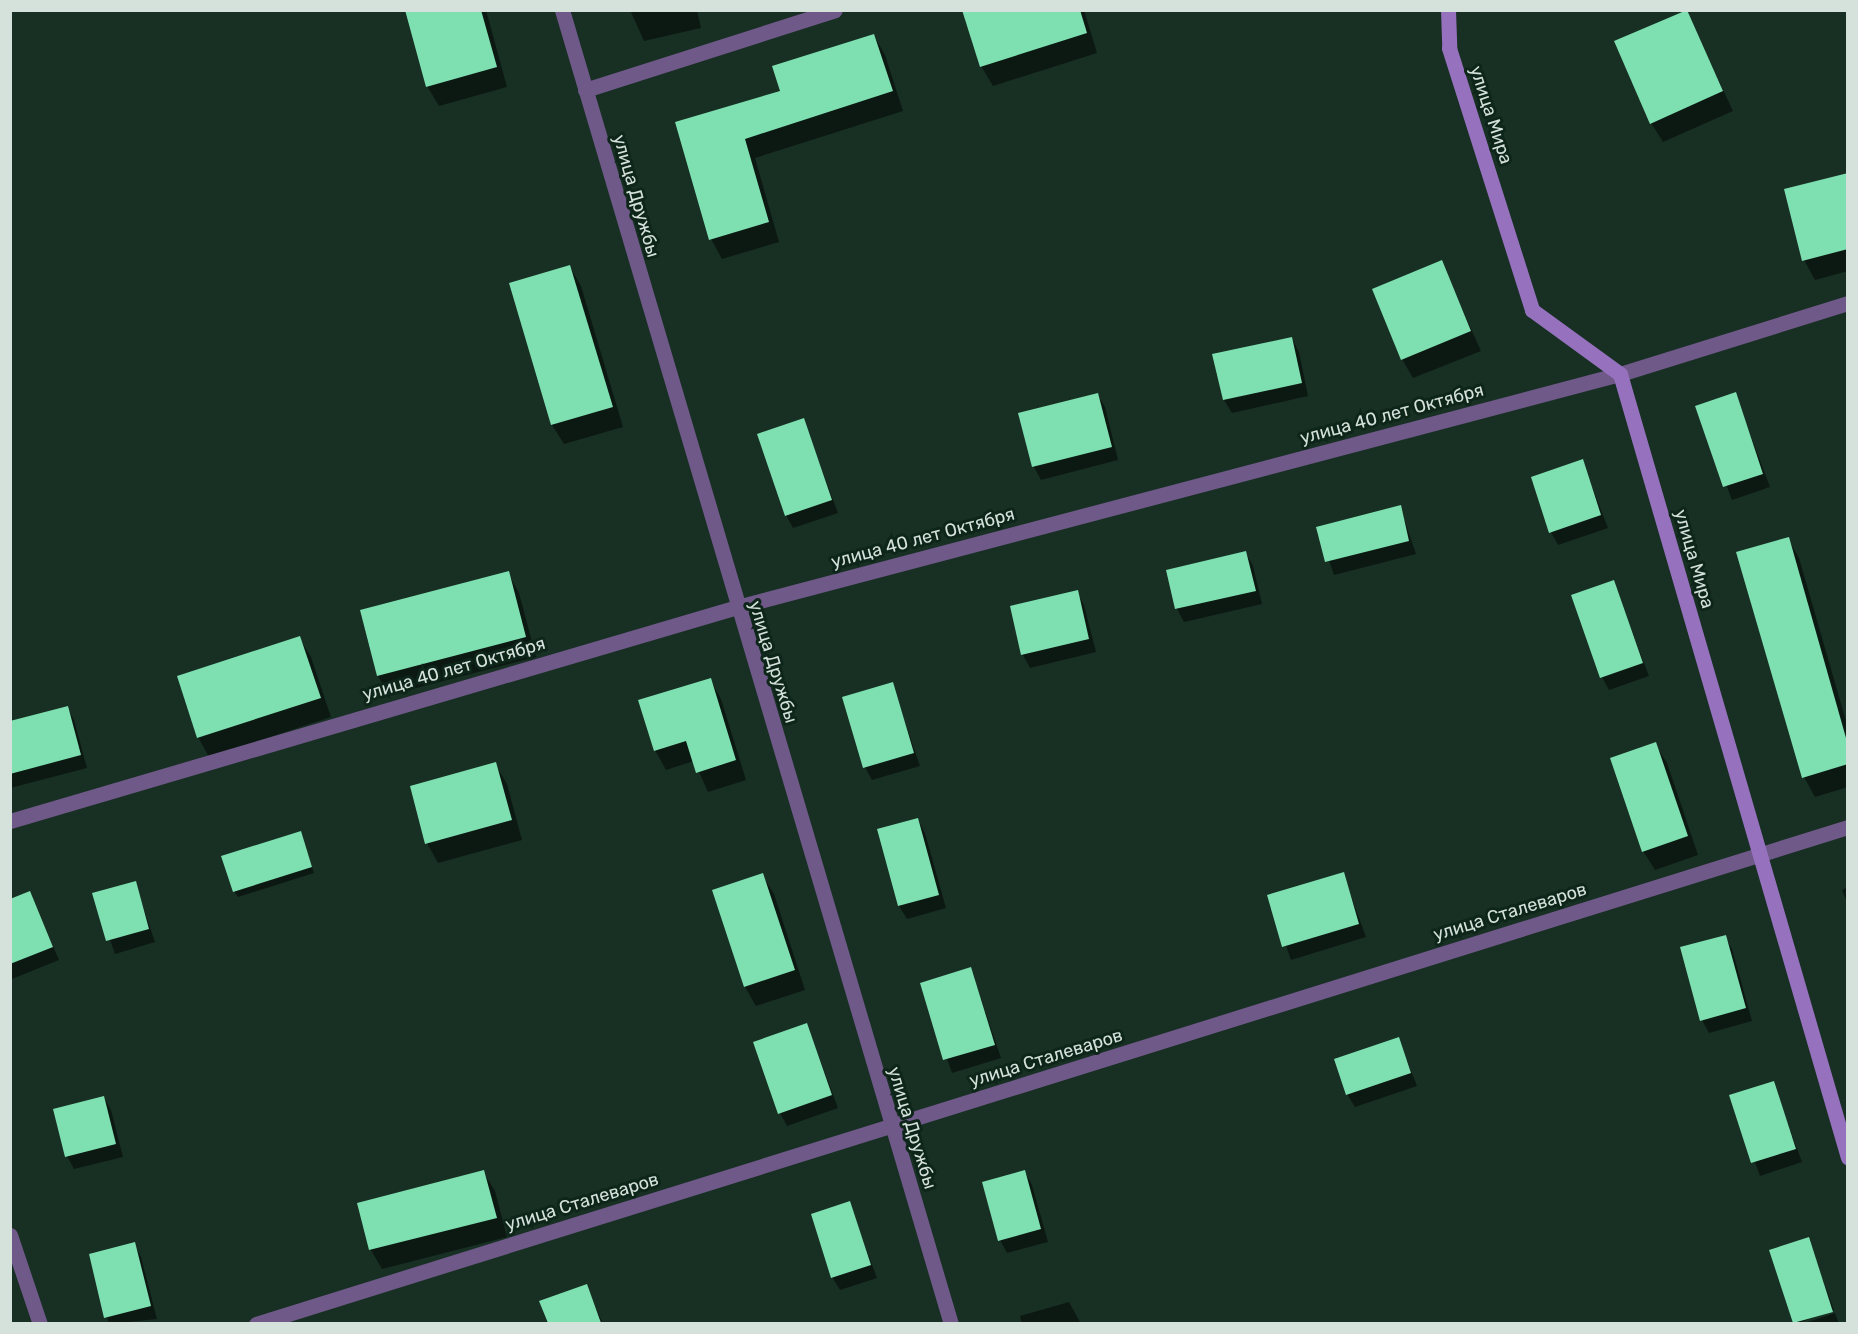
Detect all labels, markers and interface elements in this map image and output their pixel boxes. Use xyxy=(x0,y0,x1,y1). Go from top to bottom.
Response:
street label: улица Мира xyxy=(1465,63,1517,167)
street label: улица Дружбы xyxy=(608,132,664,260)
street label: улица 40 лет Октября xyxy=(1298,379,1486,449)
street label: улица 40 лет Октября xyxy=(829,503,1017,573)
street label: улица Мира xyxy=(1670,507,1718,611)
street label: улица Дружбы xyxy=(744,598,802,726)
street label: улица 40 лет Октября xyxy=(360,633,548,705)
street label: улица Сталеваров xyxy=(1431,878,1589,946)
street label: улица Сталеваров xyxy=(967,1024,1125,1092)
street label: улица Дружбы xyxy=(883,1064,941,1192)
street label: улица Сталеваров xyxy=(503,1168,661,1236)

